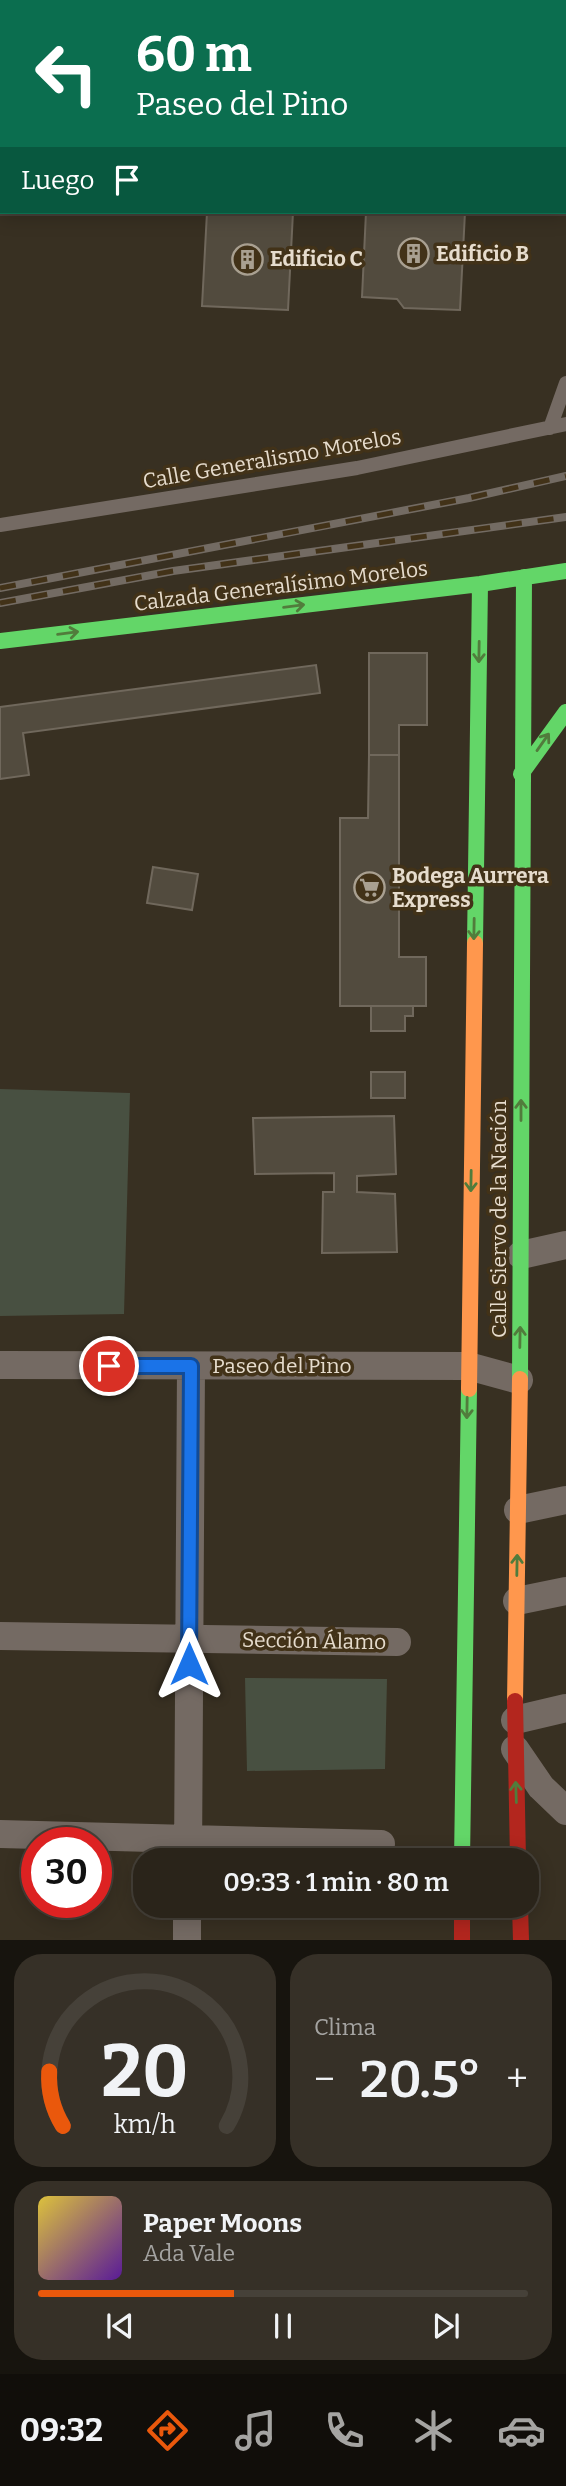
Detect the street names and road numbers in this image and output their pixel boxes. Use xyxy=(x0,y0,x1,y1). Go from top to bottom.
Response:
street label: Calle Generalismo Morelos xyxy=(141,423,403,495)
street label: Calzada Generalísimo Morelos xyxy=(133,555,429,617)
street label: Calle Siervo de la Nación xyxy=(486,1100,512,1338)
street label: Paseo del Pino xyxy=(212,1353,352,1379)
street label: Sección Álamo xyxy=(242,1627,386,1655)

